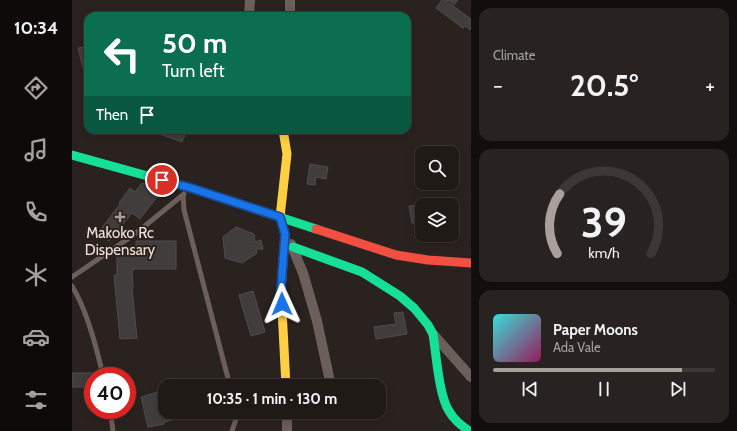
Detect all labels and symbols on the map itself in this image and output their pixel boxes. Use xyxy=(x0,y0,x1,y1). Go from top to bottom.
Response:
pin xyxy=(145,163,179,197)
marker: Makoko Rc Dispensary xyxy=(114,211,126,223)
place label: Makoko Rc Dispensary xyxy=(85,224,156,259)
position arrow xyxy=(261,283,303,325)
speed limit sign: 40 xyxy=(84,367,136,419)

